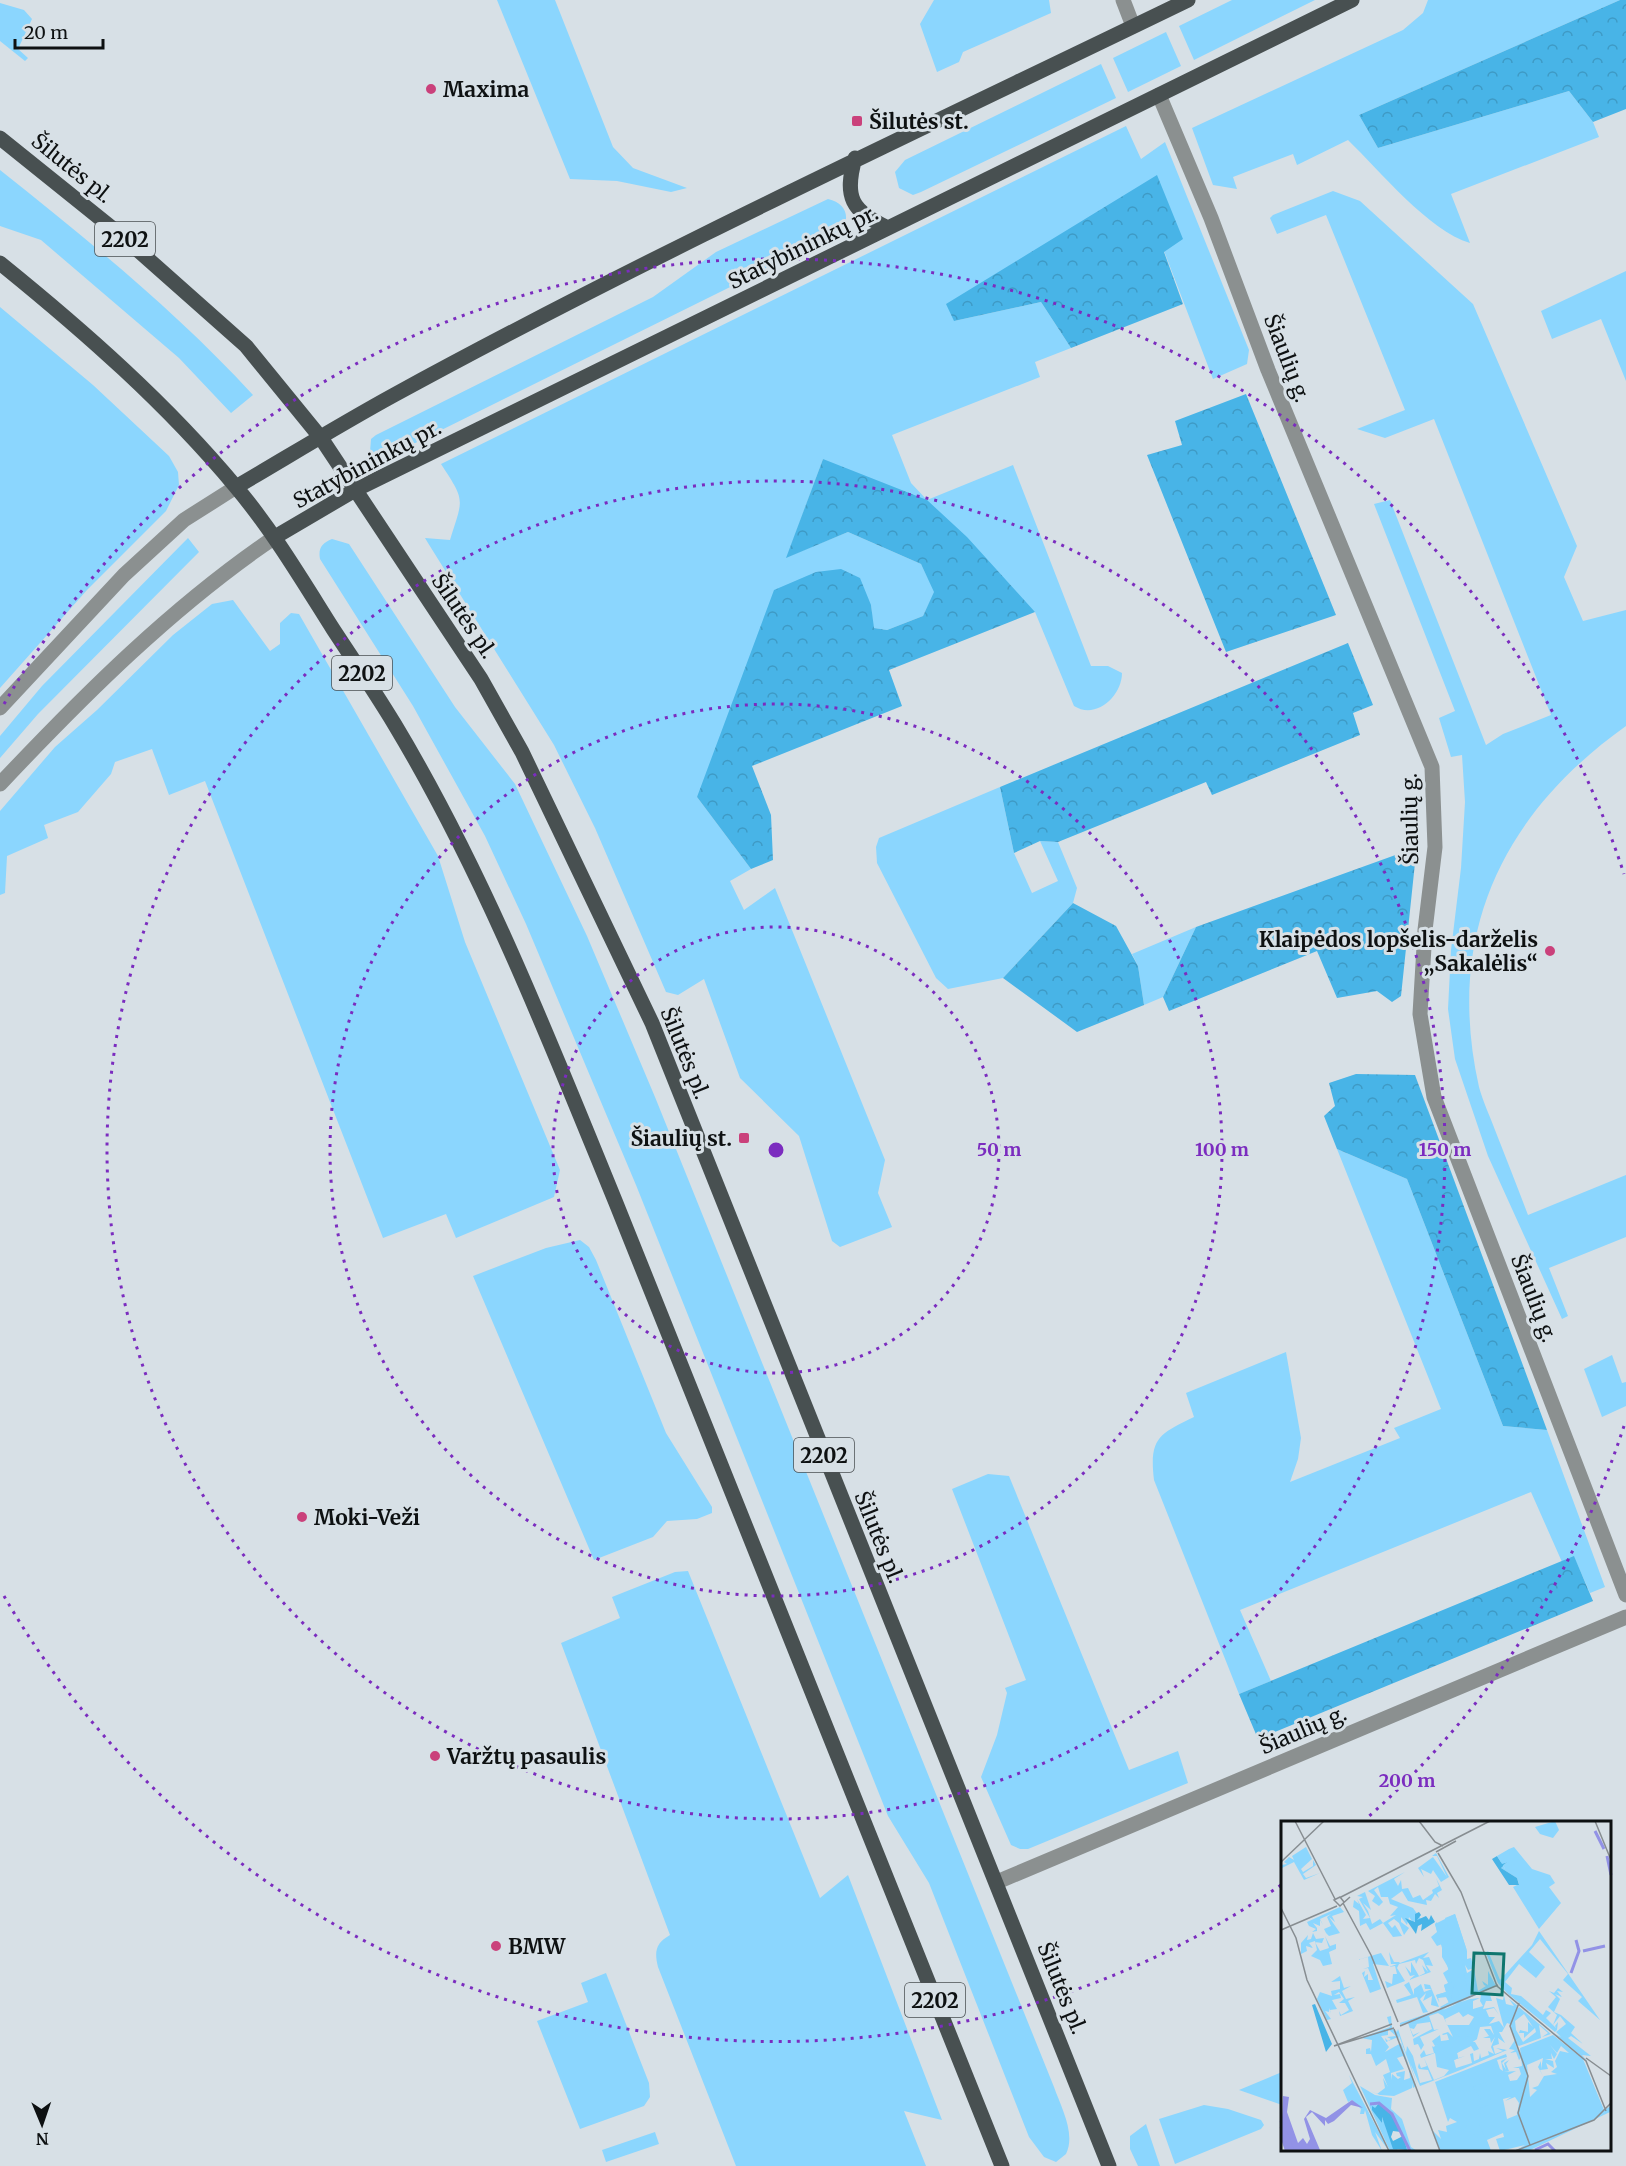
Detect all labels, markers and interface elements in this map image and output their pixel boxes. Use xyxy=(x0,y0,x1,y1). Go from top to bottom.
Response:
scale bar xyxy=(15,12,104,50)
text: 20 m xyxy=(24,21,68,44)
place label: Maxima xyxy=(443,76,529,103)
marker: Maxima xyxy=(424,82,438,96)
place label: Šilutės st. xyxy=(869,108,969,135)
marker: Šilutės st. xyxy=(850,114,864,128)
street label: Šilutės pl. xyxy=(26,127,118,209)
street label: Statybininkų pr. xyxy=(723,199,883,295)
road number: 2202 xyxy=(95,222,155,256)
street label: Šiaulių g. xyxy=(1258,310,1316,406)
street label: Statybininkų pr. xyxy=(288,414,446,514)
street label: Šilutės pl. xyxy=(426,568,502,664)
road number: 2202 xyxy=(332,656,392,690)
street label: Šiaulių g. xyxy=(1396,773,1424,865)
place label: Klaipėdos lopšelis-darželis „Sakalėlis“ xyxy=(1259,926,1538,977)
marker: Klaipėdos lopšelis-darželis „Sakalėlis“ xyxy=(1543,944,1557,958)
street label: Šilutės pl. xyxy=(654,1003,716,1103)
place label: Šiaulių st. xyxy=(630,1125,732,1152)
marker: Šiaulių st. xyxy=(737,1131,751,1145)
text: 50 m xyxy=(977,1138,1021,1161)
text: 100 m xyxy=(1195,1138,1249,1161)
text: 150 m xyxy=(1419,1138,1471,1161)
centre of rings xyxy=(766,1140,786,1160)
street label: Šiaulių g. xyxy=(1505,1250,1563,1346)
road number: 2202 xyxy=(794,1438,854,1472)
street label: Šilutės pl. xyxy=(848,1487,910,1587)
place label: Moki-Veži xyxy=(314,1504,420,1531)
marker: Moki-Veži xyxy=(295,1510,309,1524)
street label: Šiaulių g. xyxy=(1255,1700,1351,1760)
place label: Varžtų pasaulis xyxy=(446,1743,606,1770)
marker: Varžtų pasaulis xyxy=(428,1749,442,1763)
text: 200 m xyxy=(1379,1769,1435,1792)
inset map xyxy=(1281,1821,1611,2151)
place label: BMW xyxy=(508,1933,566,1960)
street label: Šilutės pl. xyxy=(1031,1938,1093,2038)
marker: BMW xyxy=(489,1939,503,1953)
road number: 2202 xyxy=(905,1983,965,2017)
north arrow xyxy=(12,2094,72,2154)
text: N xyxy=(35,2129,49,2149)

